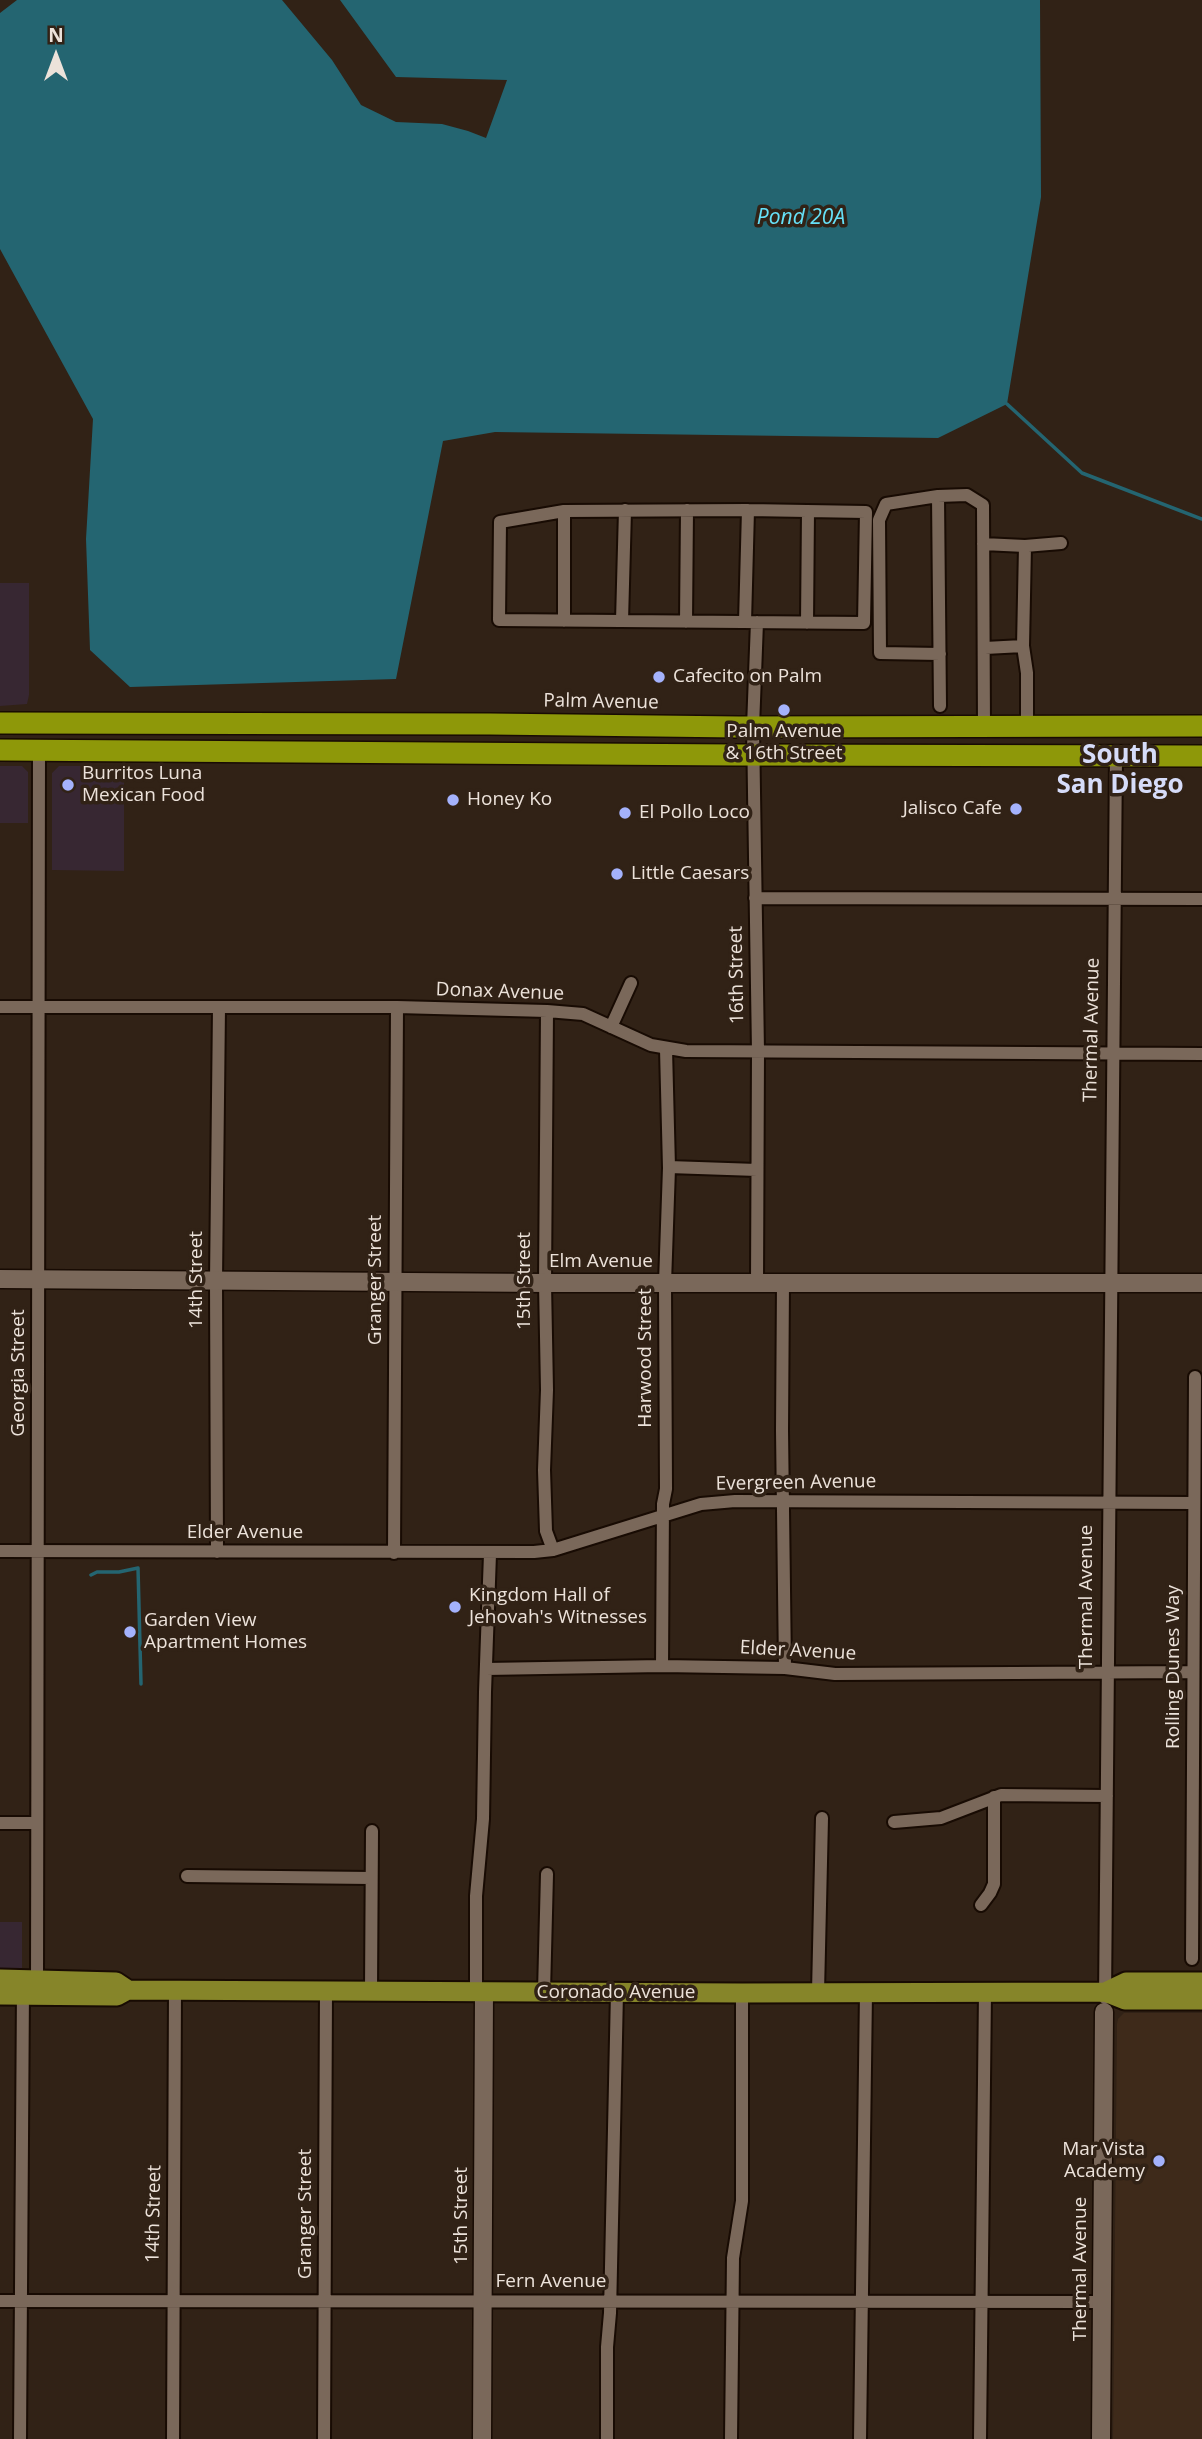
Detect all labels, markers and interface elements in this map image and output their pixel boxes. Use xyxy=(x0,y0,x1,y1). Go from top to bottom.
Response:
north arrow xyxy=(21,21,91,91)
text: N xyxy=(48,22,64,48)
water label: Pond 20A xyxy=(757,205,845,231)
place label: Cafecito on Palm xyxy=(673,666,822,688)
marker: Cafecito on Palm xyxy=(651,669,667,685)
street label: Palm Avenue xyxy=(543,690,659,714)
marker: Palm Avenue & 16th Street xyxy=(776,702,792,718)
place label: Palm Avenue & 16th Street xyxy=(726,721,842,765)
district label: South San Diego xyxy=(1056,740,1184,802)
place label: Burritos Luna Mexican Food xyxy=(82,763,205,807)
marker: Burritos Luna Mexican Food xyxy=(60,777,76,793)
place label: Honey Ko xyxy=(467,789,552,811)
marker: Honey Ko xyxy=(445,792,461,808)
place label: Jalisco Cafe xyxy=(903,798,1002,820)
marker: Jalisco Cafe xyxy=(1008,801,1024,817)
place label: El Pollo Loco xyxy=(639,802,750,824)
marker: El Pollo Loco xyxy=(617,805,633,821)
place label: Little Caesars xyxy=(631,863,749,885)
marker: Little Caesars xyxy=(609,866,625,882)
street label: 16th Street xyxy=(725,926,749,1024)
street label: Thermal Avenue xyxy=(1079,958,1105,1102)
street label: Donax Avenue xyxy=(435,978,565,1006)
street label: Granger Street xyxy=(365,1215,387,1345)
street label: 14th Street xyxy=(186,1231,208,1329)
street label: 15th Street xyxy=(514,1232,536,1330)
street label: Elm Avenue xyxy=(549,1251,653,1273)
street label: Harwood Street xyxy=(635,1288,657,1428)
street label: Georgia Street xyxy=(8,1309,30,1437)
street label: Evergreen Avenue xyxy=(715,1470,877,1496)
street label: Elder Avenue xyxy=(187,1522,303,1544)
street label: Thermal Avenue xyxy=(1076,1525,1098,1669)
place label: Kingdom Hall of Jehovah's Witnesses xyxy=(469,1585,647,1629)
street label: Rolling Dunes Way xyxy=(1163,1585,1185,1749)
marker: Kingdom Hall of Jehovah's Witnesses xyxy=(447,1599,463,1615)
place label: Garden View Apartment Homes xyxy=(144,1610,307,1654)
marker: Garden View Apartment Homes xyxy=(122,1624,138,1640)
street label: Elder Avenue xyxy=(739,1637,857,1665)
street label: Coronado Avenue xyxy=(537,1982,695,2004)
place label: Mar Vista Academy xyxy=(1062,2139,1145,2183)
street label: Granger Street xyxy=(295,2149,317,2279)
marker: Mar Vista Academy xyxy=(1151,2153,1167,2169)
street label: 14th Street xyxy=(142,2165,166,2263)
street label: 15th Street xyxy=(451,2167,473,2265)
street label: Thermal Avenue xyxy=(1070,2197,1092,2341)
street label: Fern Avenue xyxy=(496,2271,606,2293)

